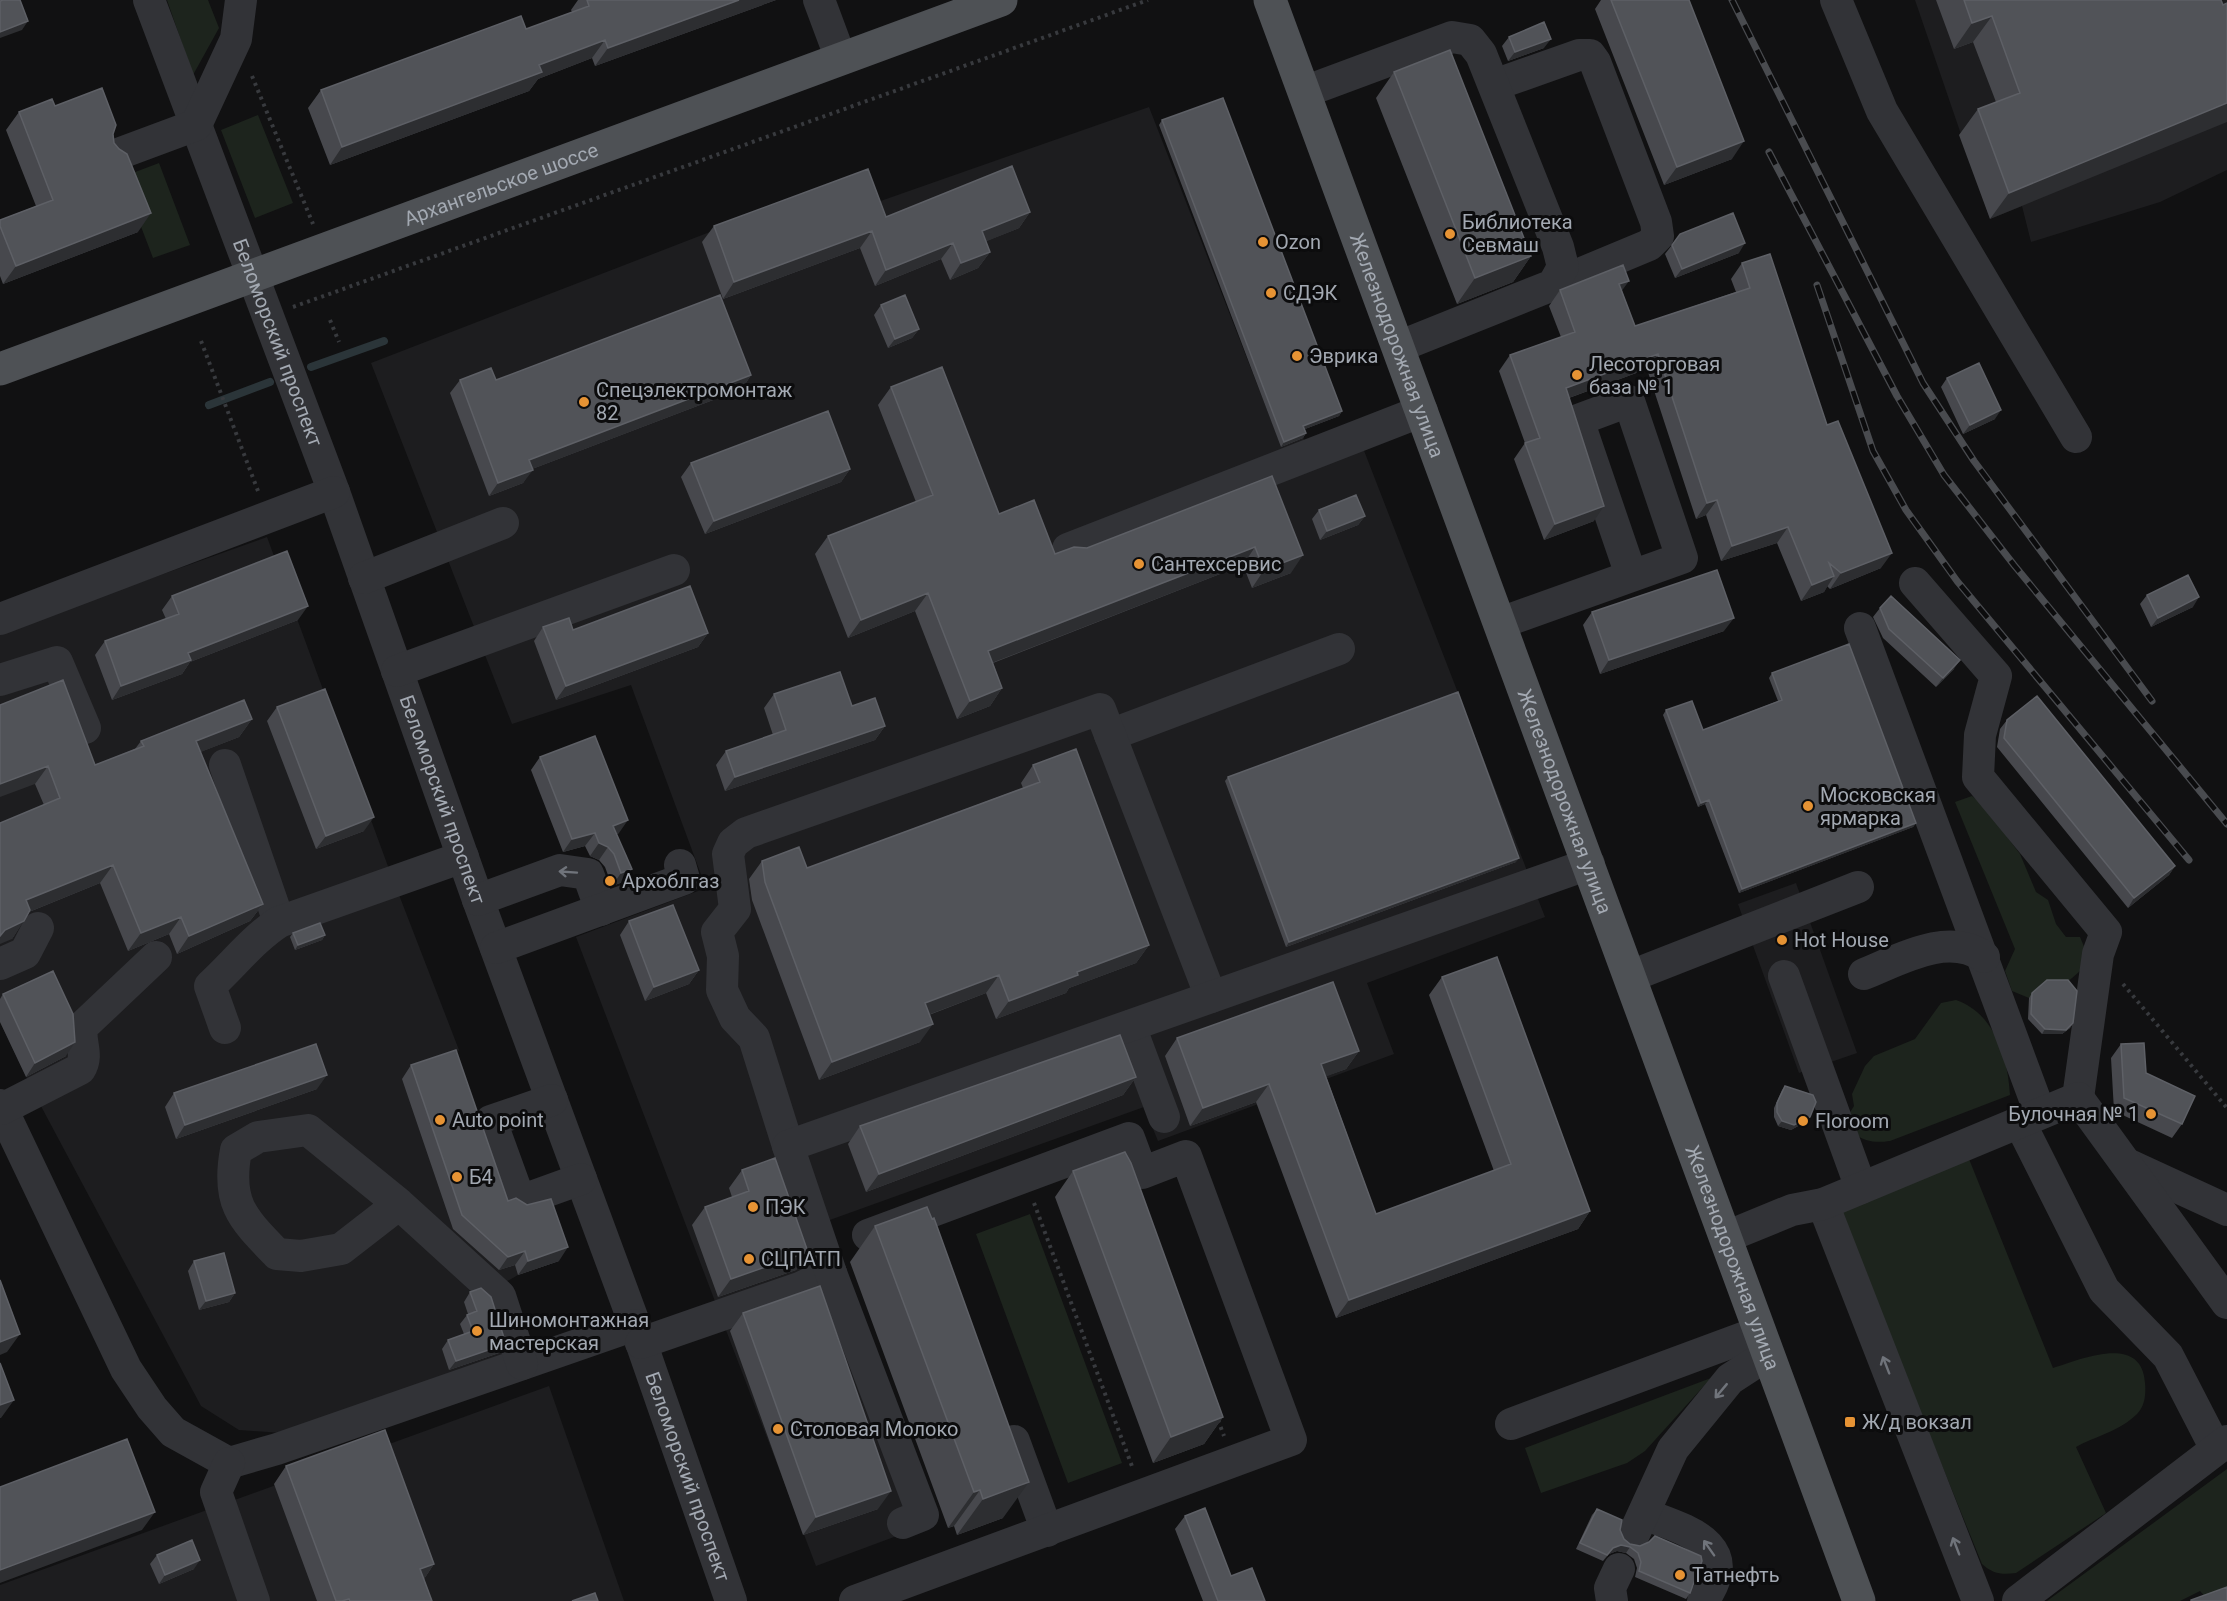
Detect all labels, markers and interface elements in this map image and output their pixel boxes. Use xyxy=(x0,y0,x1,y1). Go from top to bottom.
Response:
street label: Архангельское шоссе xyxy=(401,138,601,231)
place label: Библиотека Севмаш xyxy=(1462,210,1573,257)
marker: Библиотека Севмаш xyxy=(1443,227,1457,241)
place label: Ozon xyxy=(1275,230,1321,254)
street label: Железнодорожная улица xyxy=(1345,230,1449,461)
street label: Беломорский проспект xyxy=(228,235,328,450)
marker: Ozon xyxy=(1256,235,1270,249)
place label: СДЭК xyxy=(1283,281,1338,305)
marker: СДЭК xyxy=(1264,286,1278,300)
place label: Эврика xyxy=(1309,344,1378,368)
marker: Эврика xyxy=(1290,349,1304,363)
place label: Лесоторговая база № 1 xyxy=(1589,352,1720,399)
marker: Лесоторговая база № 1 xyxy=(1570,368,1584,382)
place label: Спецэлектромонтаж 82 xyxy=(596,378,793,425)
marker: Спецэлектромонтаж 82 xyxy=(577,395,591,409)
place label: Сантехсервис xyxy=(1151,552,1281,576)
marker: Сантехсервис xyxy=(1132,557,1146,571)
street label: Железнодорожная улица xyxy=(1513,686,1617,917)
street label: Беломорский проспект xyxy=(395,692,491,908)
place label: Московская ярмарка xyxy=(1820,783,1936,830)
marker: Московская ярмарка xyxy=(1801,799,1815,813)
one-way arrow xyxy=(559,866,578,877)
place label: Архоблгаз xyxy=(622,869,719,893)
marker: Архоблгаз xyxy=(603,874,617,888)
place label: Hot House xyxy=(1794,928,1889,952)
marker: Hot House xyxy=(1775,933,1789,947)
place label: Булочная № 1 xyxy=(2008,1102,2139,1126)
marker: Булочная № 1 xyxy=(2144,1107,2158,1121)
place label: Auto point xyxy=(452,1108,544,1132)
place label: Floroom xyxy=(1815,1109,1889,1133)
marker: Auto point xyxy=(433,1113,447,1127)
marker: Floroom xyxy=(1796,1114,1810,1128)
street label: Железнодорожная улица xyxy=(1680,1142,1785,1373)
place label: Б4 xyxy=(469,1165,493,1189)
marker: Б4 xyxy=(450,1170,464,1184)
place label: ПЭК xyxy=(765,1195,806,1219)
marker: ПЭК xyxy=(746,1200,760,1214)
place label: СЦПАТП xyxy=(761,1247,841,1271)
marker: СЦПАТП xyxy=(742,1252,756,1266)
place label: Шиномонтажная мастерская xyxy=(489,1308,649,1355)
marker: Шиномонтажная мастерская xyxy=(470,1324,484,1338)
one-way arrow xyxy=(1879,1356,1890,1375)
street label: Беломорский проспект xyxy=(640,1369,735,1585)
one-way arrow xyxy=(1715,1382,1728,1398)
place label: Ж/д вокзал xyxy=(1862,1410,1972,1434)
marker: Ж/д вокзал xyxy=(1843,1415,1857,1429)
place label: Столовая Молоко xyxy=(790,1417,958,1441)
marker: Столовая Молоко xyxy=(771,1422,785,1436)
one-way arrow xyxy=(1950,1538,1961,1556)
one-way arrow xyxy=(1703,1541,1715,1557)
place label: Татнефть xyxy=(1692,1563,1780,1587)
marker: Татнефть xyxy=(1673,1568,1687,1582)

